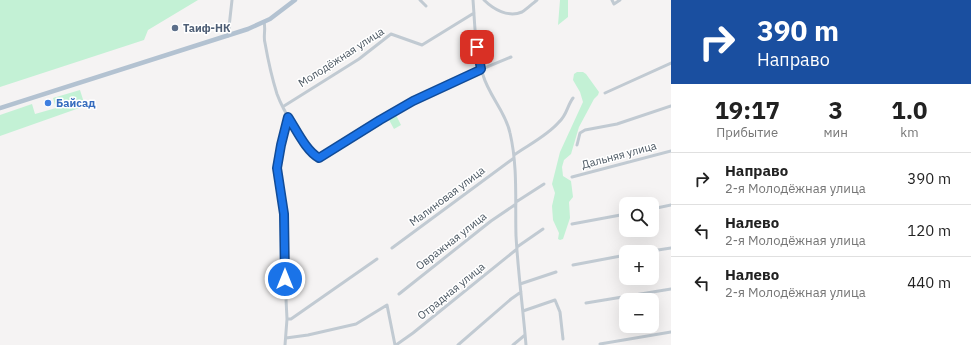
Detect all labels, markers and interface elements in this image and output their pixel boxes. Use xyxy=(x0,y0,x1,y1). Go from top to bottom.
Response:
text: 390 m xyxy=(757,12,839,49)
icon: right xyxy=(691,16,743,68)
place label: Таиф-НК xyxy=(183,21,230,35)
marker: Таиф-НК xyxy=(170,23,180,33)
street label: Молодёжная улица xyxy=(295,24,387,90)
pin xyxy=(460,30,494,64)
icon: arrive xyxy=(466,36,488,58)
text: Направо xyxy=(757,48,830,71)
text: 19:17 xyxy=(714,94,780,126)
text: 3 xyxy=(828,94,843,126)
text: 1.0 xyxy=(891,94,928,126)
place label: Байсад xyxy=(56,96,96,110)
marker: Байсад xyxy=(43,98,53,108)
text: Прибытие xyxy=(716,124,778,141)
text: мин xyxy=(823,124,848,141)
text: km xyxy=(900,124,919,141)
street label: Дальняя улица xyxy=(580,138,658,172)
text: Направо xyxy=(725,161,788,180)
street label: Малиновая улица xyxy=(406,163,488,229)
icon: right xyxy=(691,168,713,190)
text: 390 m xyxy=(907,169,951,188)
text: 2-я Молодёжная улица xyxy=(725,180,866,197)
map controls xyxy=(619,197,659,333)
button: search xyxy=(619,197,659,237)
street label: Овражная улица xyxy=(413,209,489,273)
text: Налево xyxy=(725,213,779,232)
icon: left xyxy=(691,220,713,242)
text: 120 m xyxy=(907,221,951,240)
text: 2-я Молодёжная улица xyxy=(725,232,866,249)
button: + xyxy=(619,245,659,285)
position arrow xyxy=(264,258,306,300)
street label: Отрадная улица xyxy=(414,259,488,323)
text: Налево xyxy=(725,265,779,284)
icon: left xyxy=(691,272,713,294)
text: 440 m xyxy=(907,273,951,292)
text: 2-я Молодёжная улица xyxy=(725,284,866,301)
button: − xyxy=(619,293,659,333)

